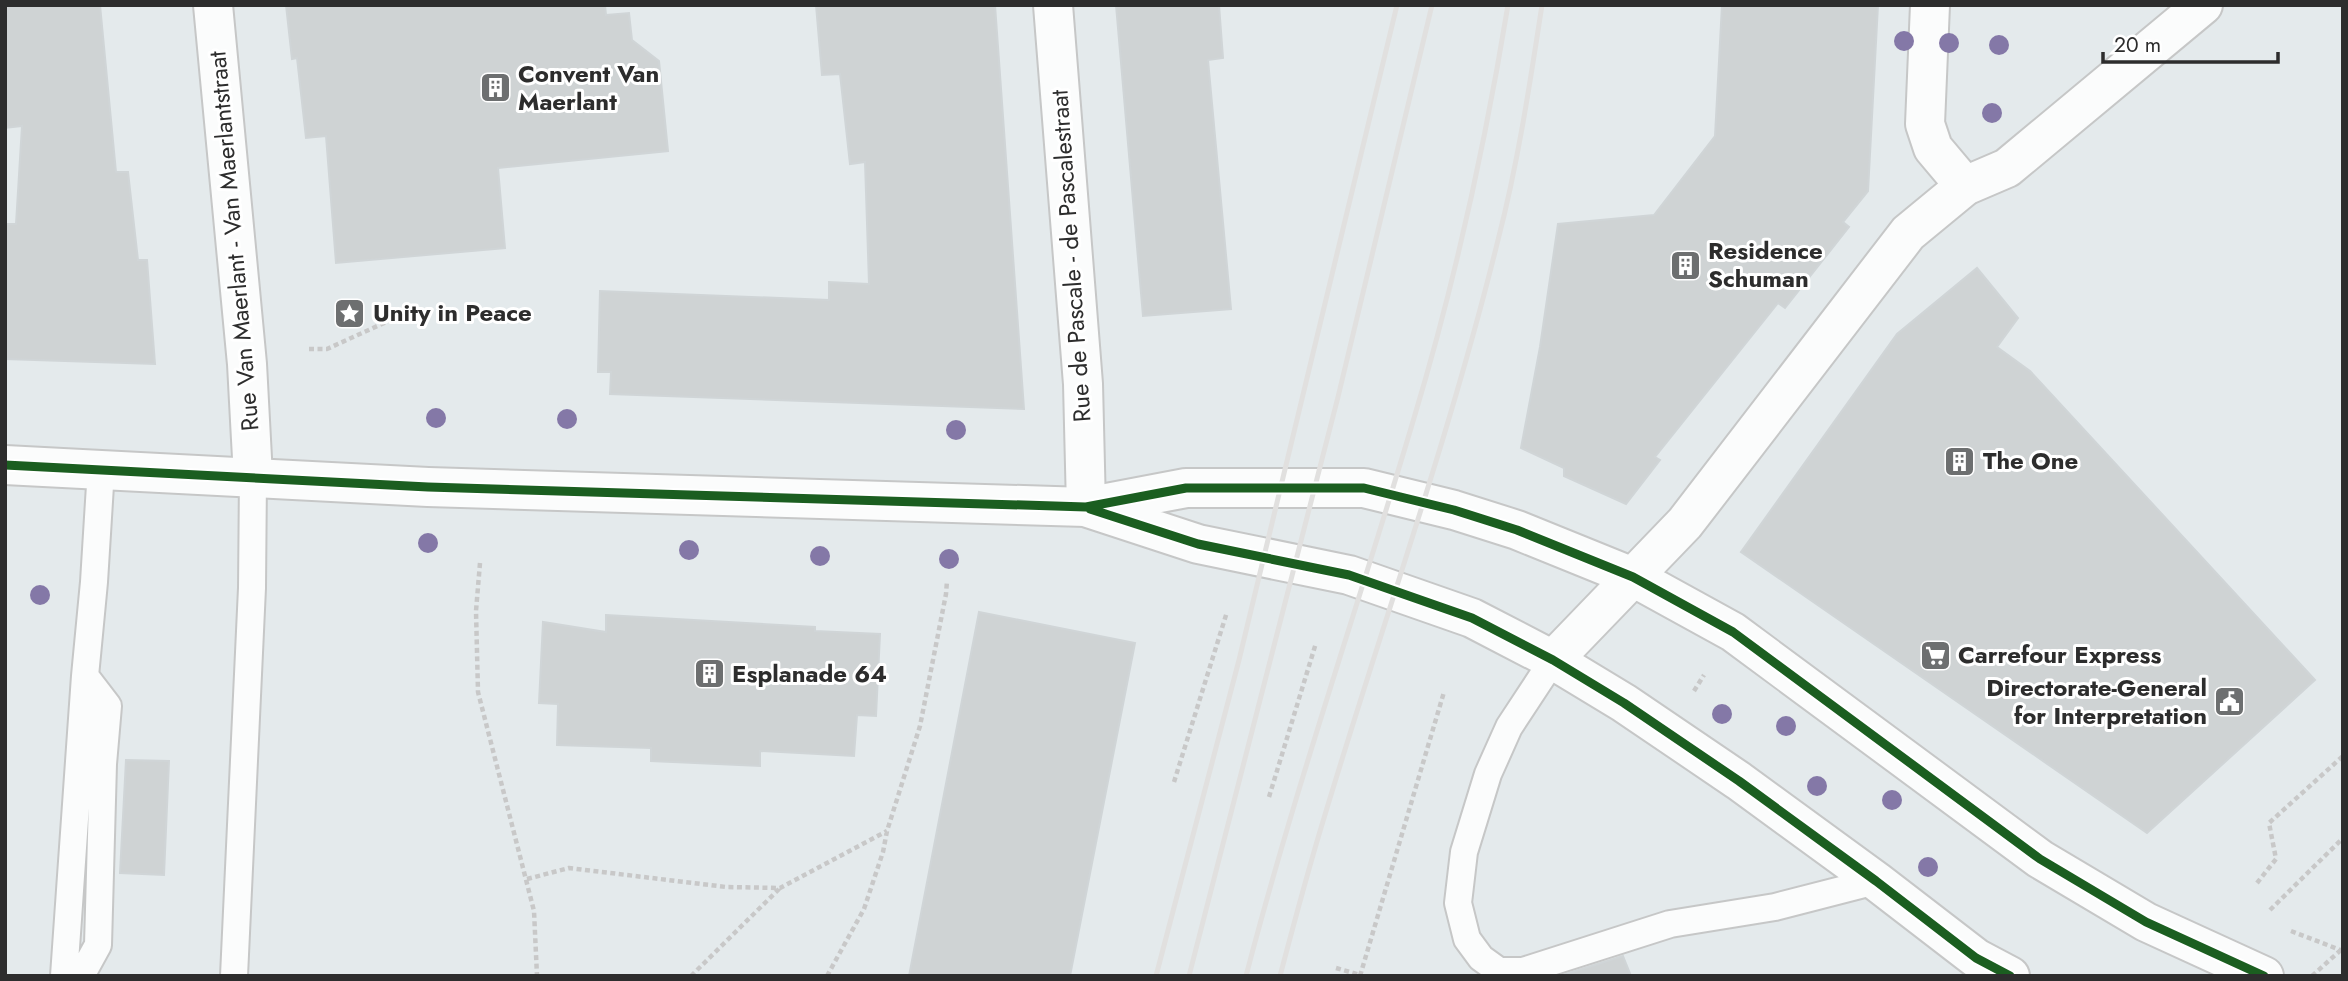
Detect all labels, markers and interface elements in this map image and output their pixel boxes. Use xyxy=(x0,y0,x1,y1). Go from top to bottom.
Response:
scale bar xyxy=(2103,21,2278,65)
text: 20 m xyxy=(2114,30,2161,60)
street label: Rue Van Maerlant - Van Maerlantstraat xyxy=(199,49,268,432)
place label: Convent Van Maerlant xyxy=(518,56,659,119)
building icon: Convent Van Maerlant xyxy=(478,71,512,105)
street label: Rue de Pascale - de Pascalestraat xyxy=(1041,88,1100,423)
place label: Residence Schuman xyxy=(1708,233,1823,296)
building icon: Residence Schuman xyxy=(1668,248,1702,282)
place label: Unity in Peace xyxy=(373,295,532,330)
place icon: Unity in Peace xyxy=(333,296,367,330)
place label: The One xyxy=(1983,443,2078,478)
building icon: The One xyxy=(1943,444,1977,478)
place label: Carrefour Express xyxy=(1958,637,2161,672)
supermarket icon: Carrefour Express xyxy=(1918,638,1952,672)
place label: Esplanade 64 xyxy=(732,656,887,691)
building icon: Esplanade 64 xyxy=(692,657,726,691)
place label: Directorate-General for Interpretation xyxy=(1986,670,2207,733)
public building icon: Directorate-General for Interpretation xyxy=(2213,685,2247,719)

